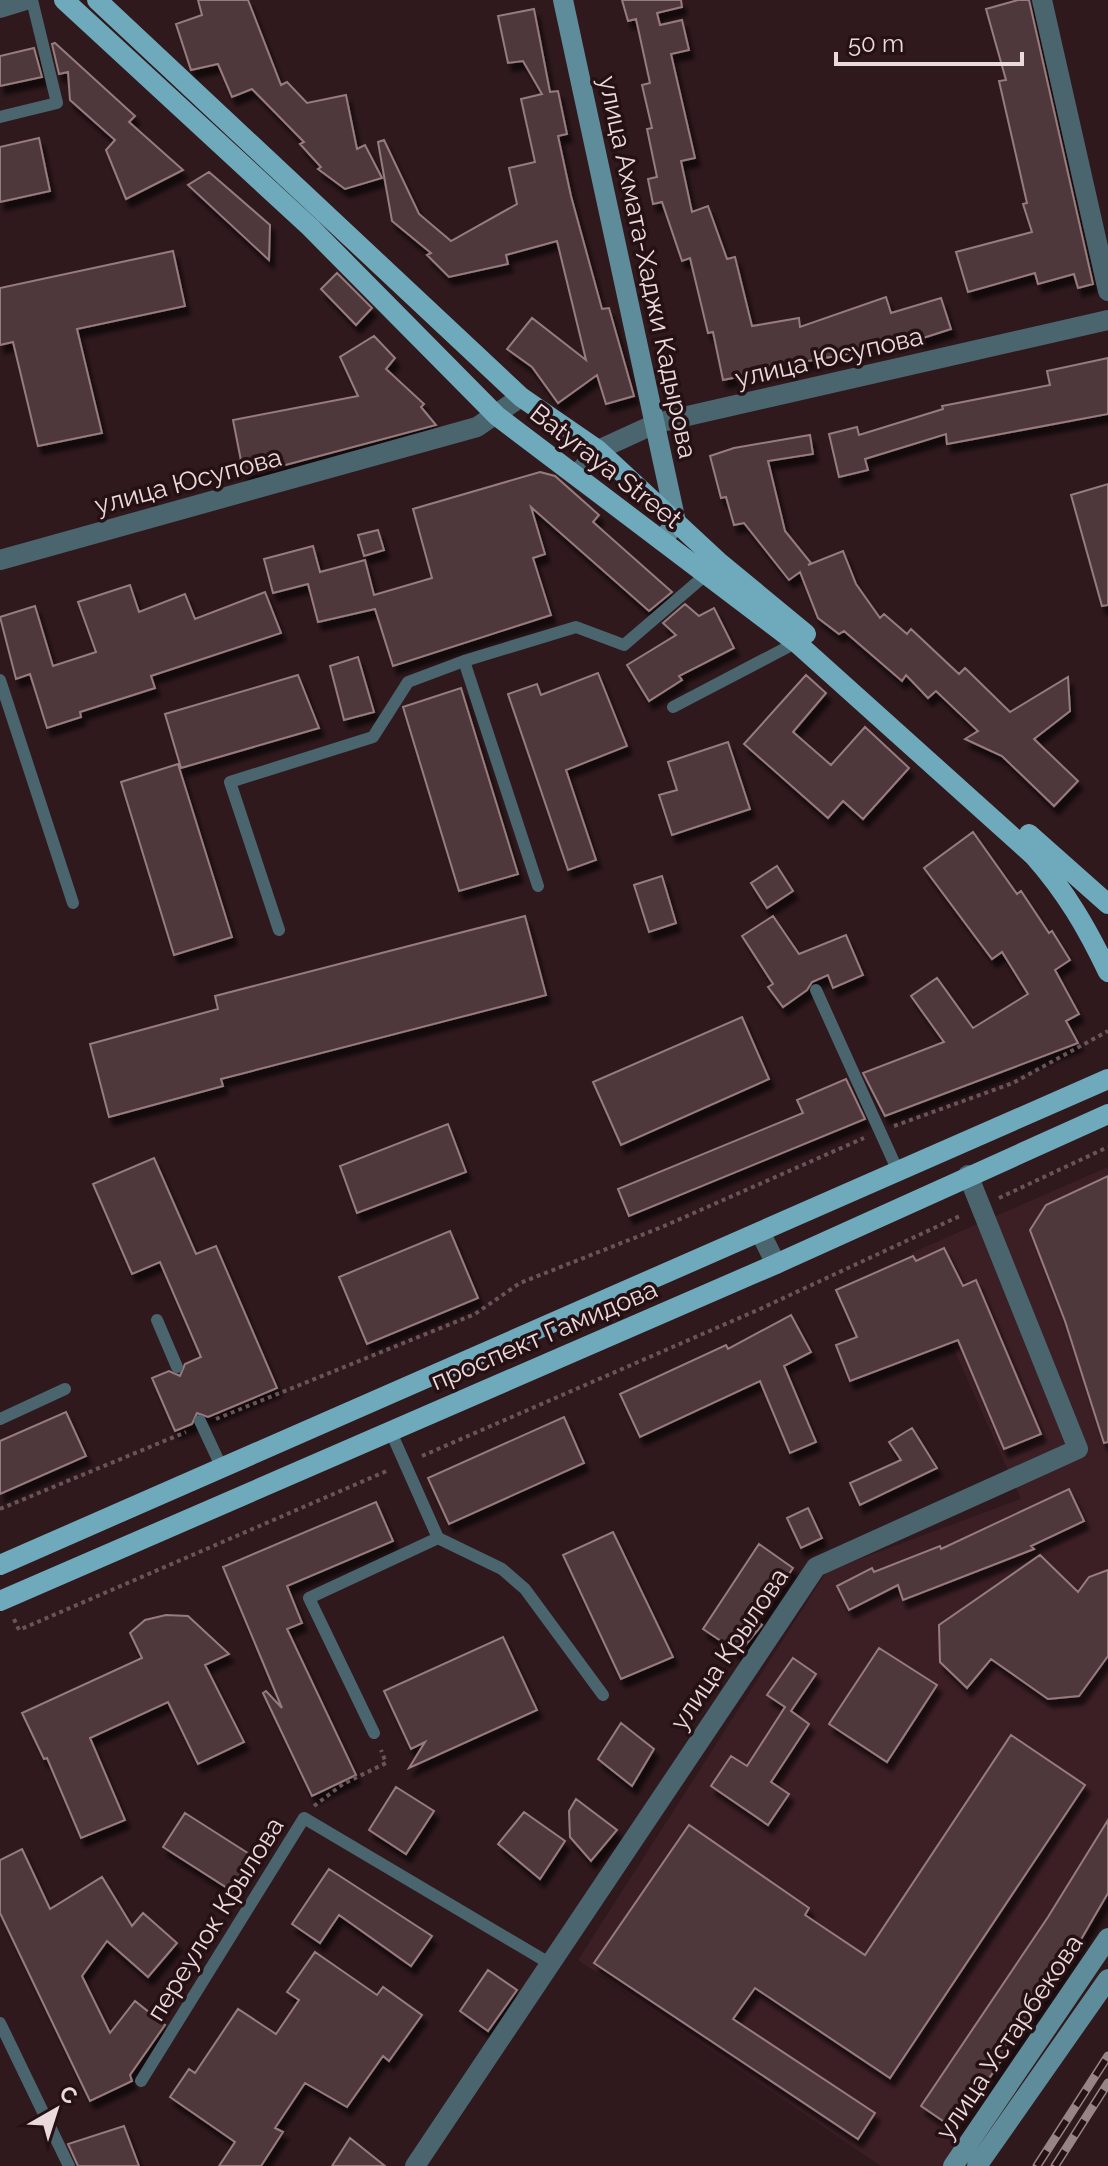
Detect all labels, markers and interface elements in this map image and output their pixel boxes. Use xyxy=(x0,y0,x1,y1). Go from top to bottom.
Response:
scale bar xyxy=(836,16,1022,66)
text: 50 m xyxy=(848,29,904,58)
street label: улица Ахмата-Хаджи Кадырова xyxy=(593,73,703,461)
street label: улица Юсупова xyxy=(732,321,926,393)
street label: Batyraya Street xyxy=(524,398,688,535)
street label: улица Юсупова xyxy=(91,442,285,520)
street label: проспект Гамидова xyxy=(426,1274,662,1396)
street label: улица Крылова xyxy=(664,1562,794,1736)
street label: переулок Крылова xyxy=(140,1812,290,2026)
street label: улица Устарбекова xyxy=(929,1929,1089,2145)
north arrow xyxy=(16,2070,96,2150)
text: С xyxy=(55,2080,83,2109)

